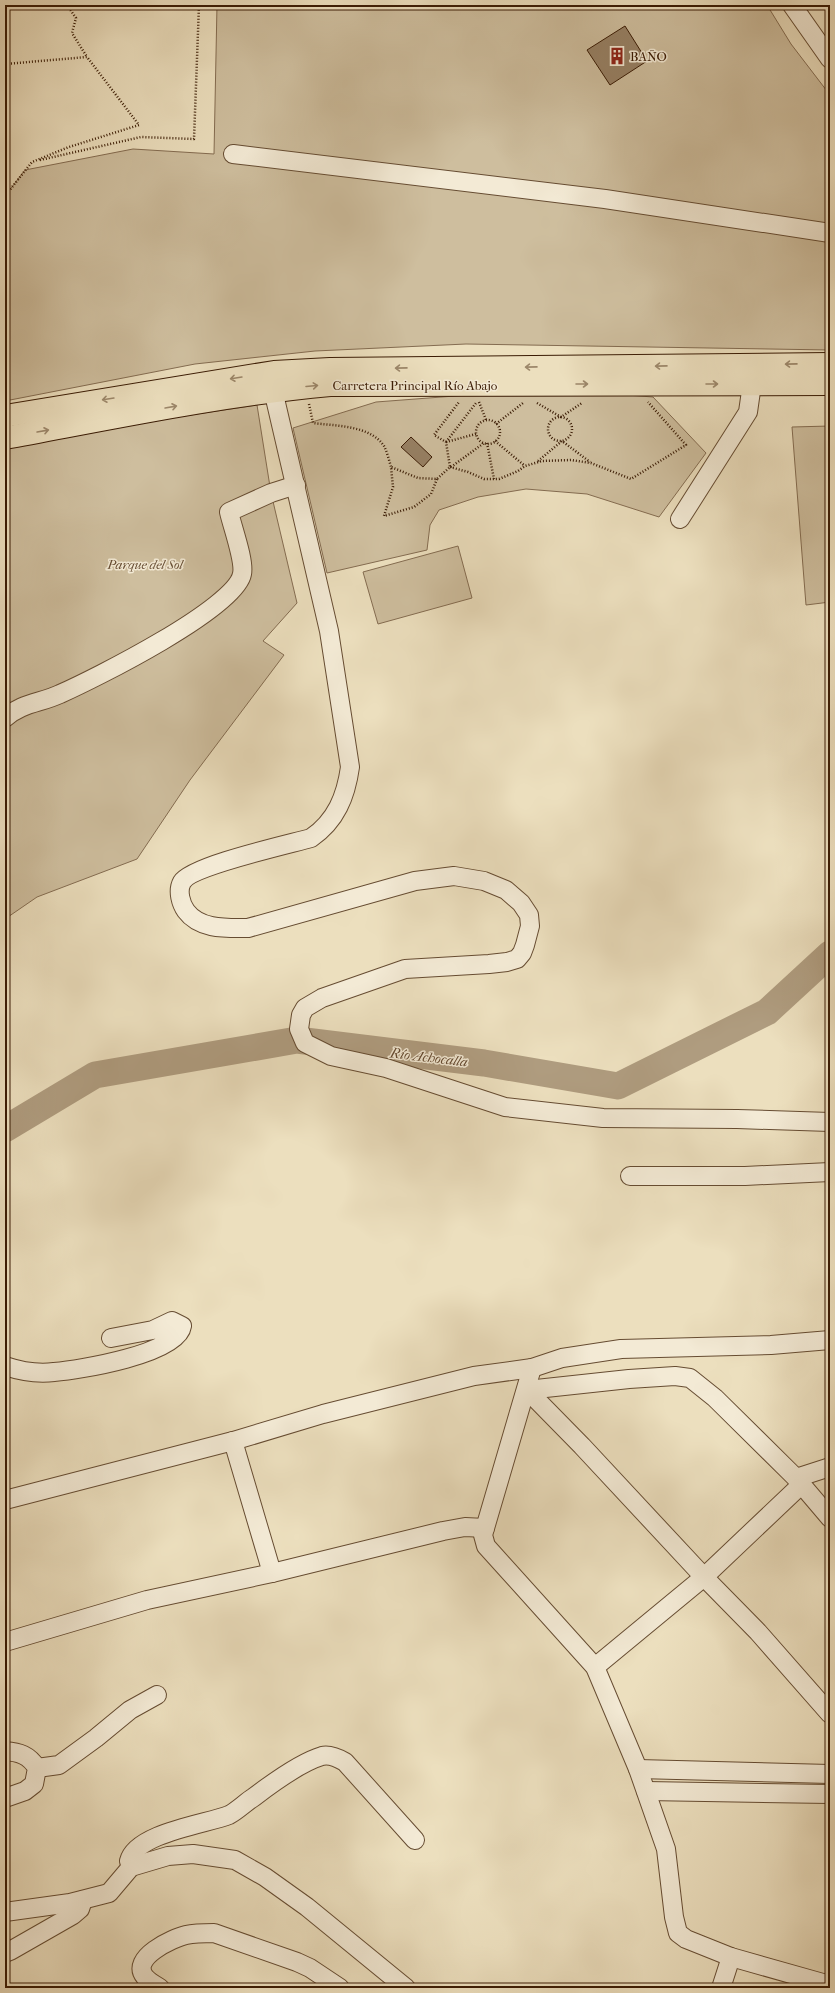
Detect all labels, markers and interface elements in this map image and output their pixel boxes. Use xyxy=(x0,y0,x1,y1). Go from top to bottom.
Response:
building icon: BAÑO xyxy=(607,46,627,66)
place label: BAÑO xyxy=(630,49,667,64)
one-way arrow xyxy=(785,360,798,368)
one-way arrow xyxy=(655,362,668,369)
one-way arrow xyxy=(525,363,538,371)
one-way arrow xyxy=(395,364,408,372)
one-way arrow xyxy=(230,374,243,382)
street label: Carretera Principal Río Abajo xyxy=(333,378,498,393)
one-way arrow xyxy=(575,380,588,388)
one-way arrow xyxy=(705,380,718,388)
one-way arrow xyxy=(305,383,318,390)
one-way arrow xyxy=(102,395,115,403)
one-way arrow xyxy=(164,403,177,411)
one-way arrow xyxy=(36,426,49,434)
park label: Parque del Sol xyxy=(106,557,184,572)
water label: Río Achocalla xyxy=(388,1044,469,1071)

